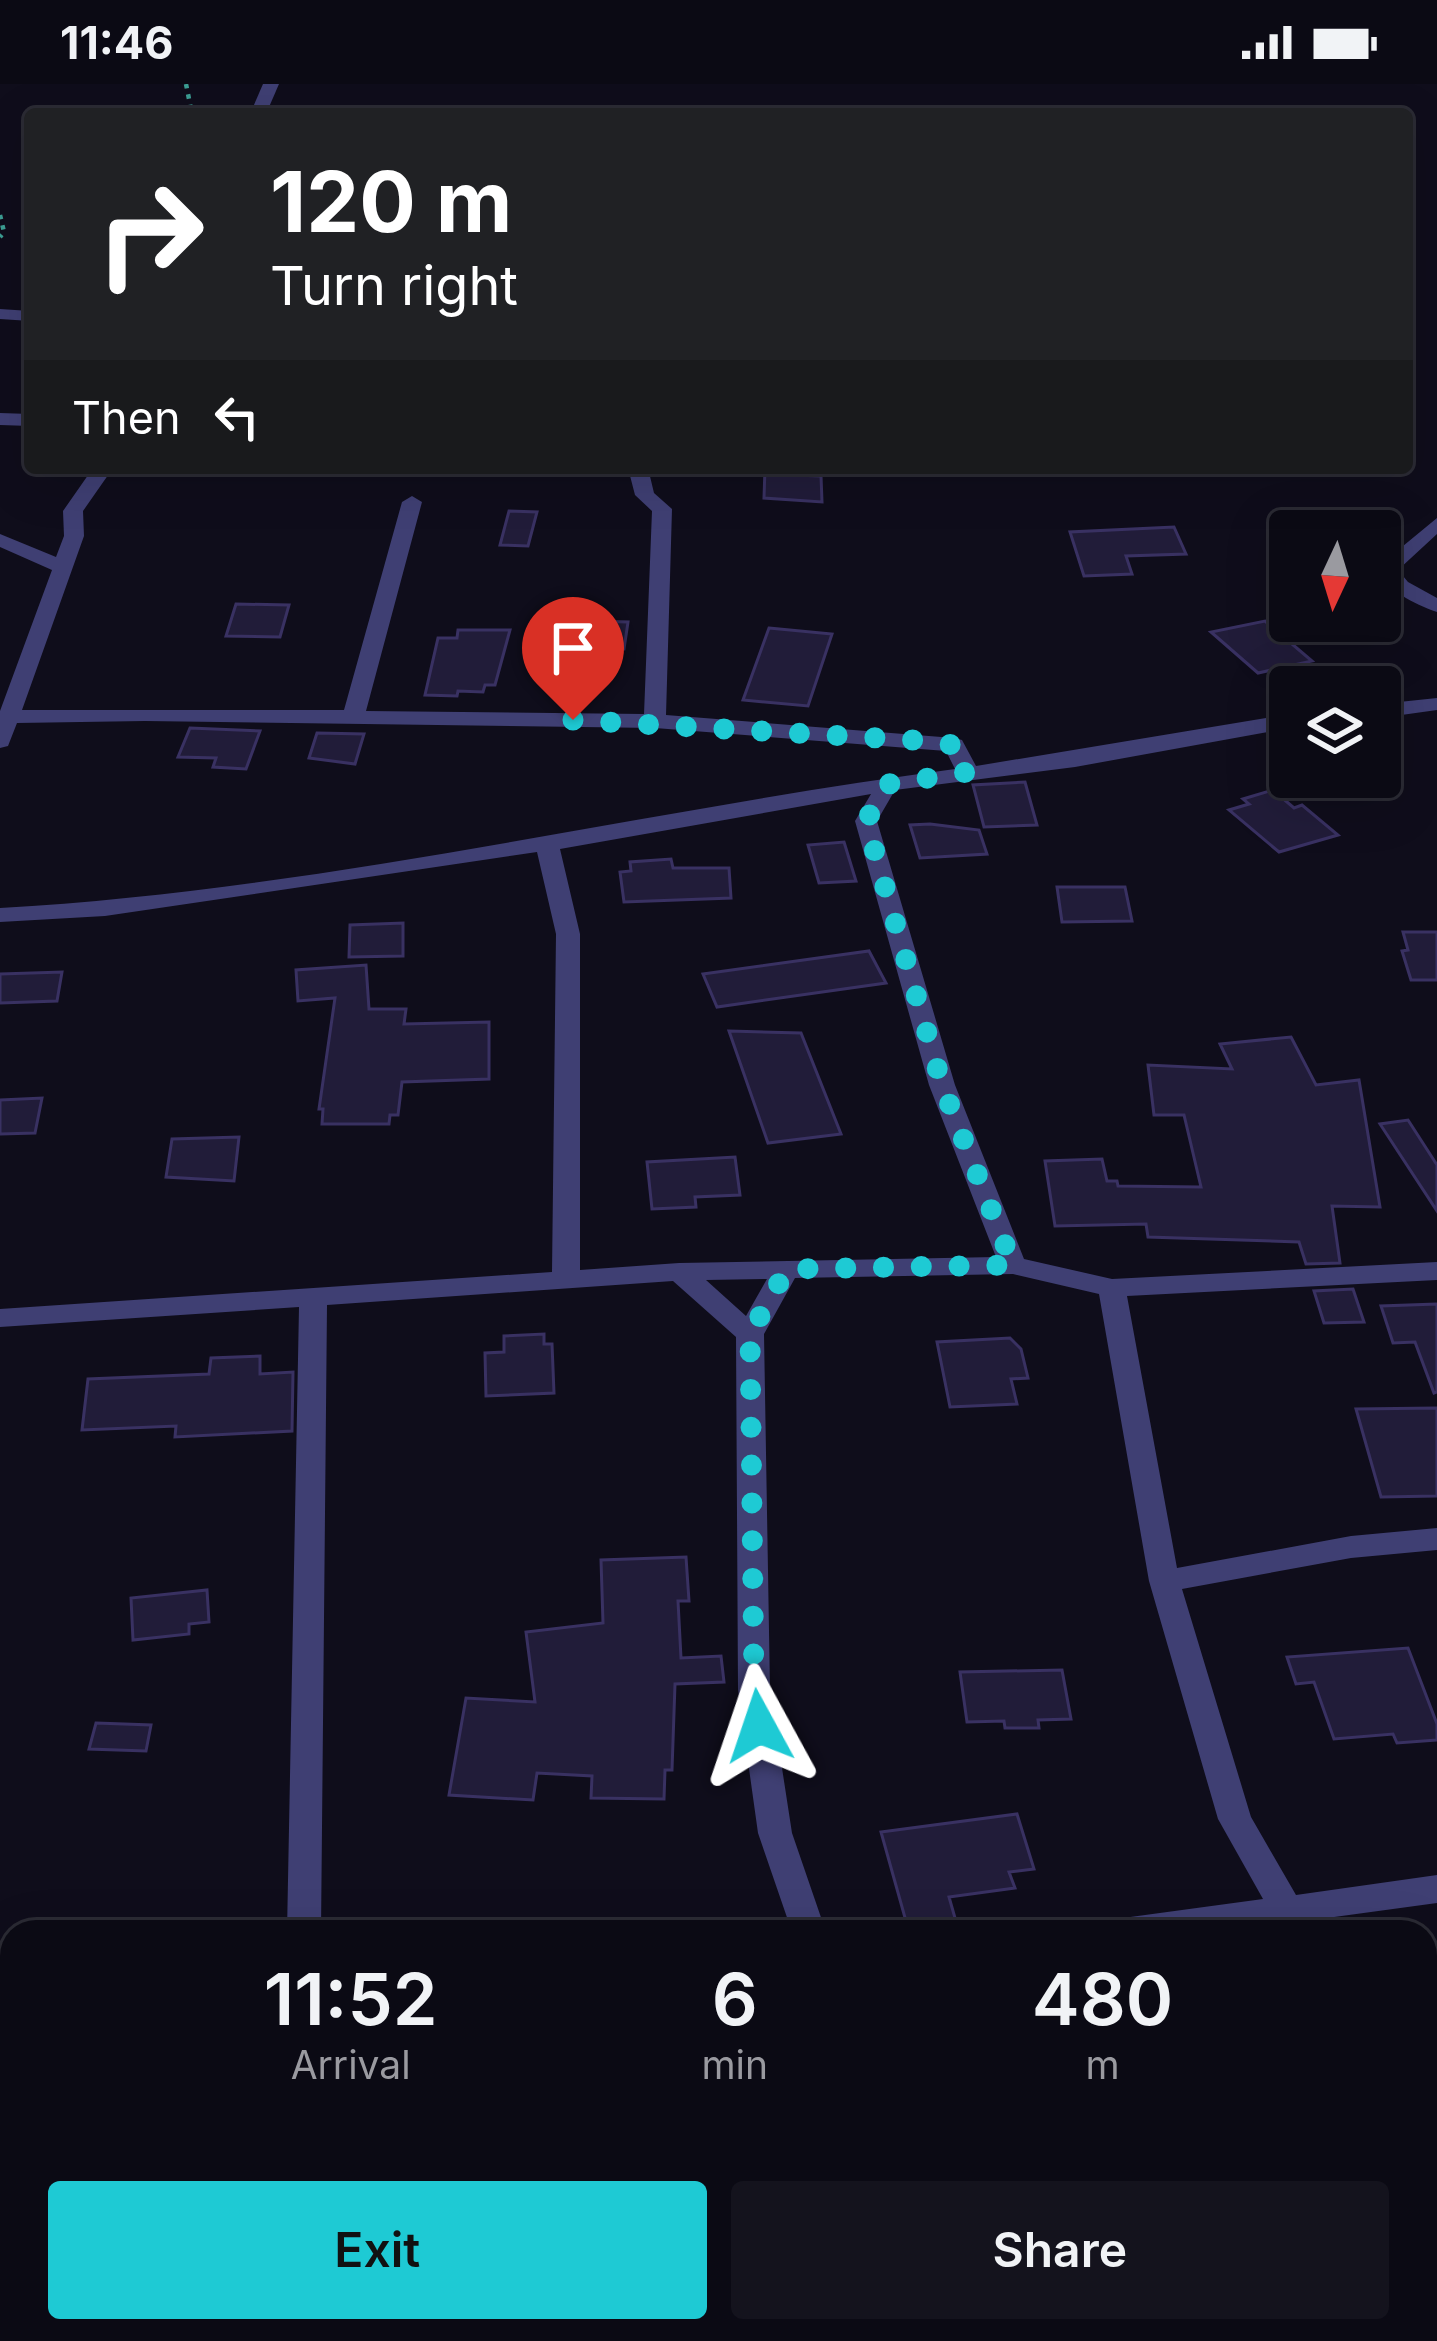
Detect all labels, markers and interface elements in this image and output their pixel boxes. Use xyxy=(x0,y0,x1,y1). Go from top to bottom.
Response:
text: 11:46 xyxy=(60,15,174,70)
text: 120 m xyxy=(270,151,512,252)
icon: right xyxy=(72,156,228,312)
text: Turn right xyxy=(270,253,518,318)
icon: left xyxy=(204,384,270,450)
text: Then xyxy=(72,390,180,445)
north arrow xyxy=(1269,510,1401,642)
map controls xyxy=(1269,510,1401,798)
pin xyxy=(522,597,624,720)
icon: arrive xyxy=(540,615,606,681)
button: layers xyxy=(1269,666,1401,798)
position arrow xyxy=(696,1663,822,1789)
text: 11:52 xyxy=(264,1955,438,2042)
text: 6 xyxy=(712,1955,758,2042)
text: 480 xyxy=(1032,1955,1173,2042)
text: Arrival xyxy=(291,2041,411,2088)
text: min xyxy=(701,2041,768,2088)
text: m xyxy=(1085,2041,1120,2088)
button: Exit xyxy=(48,2181,707,2319)
button: Share xyxy=(731,2181,1389,2319)

